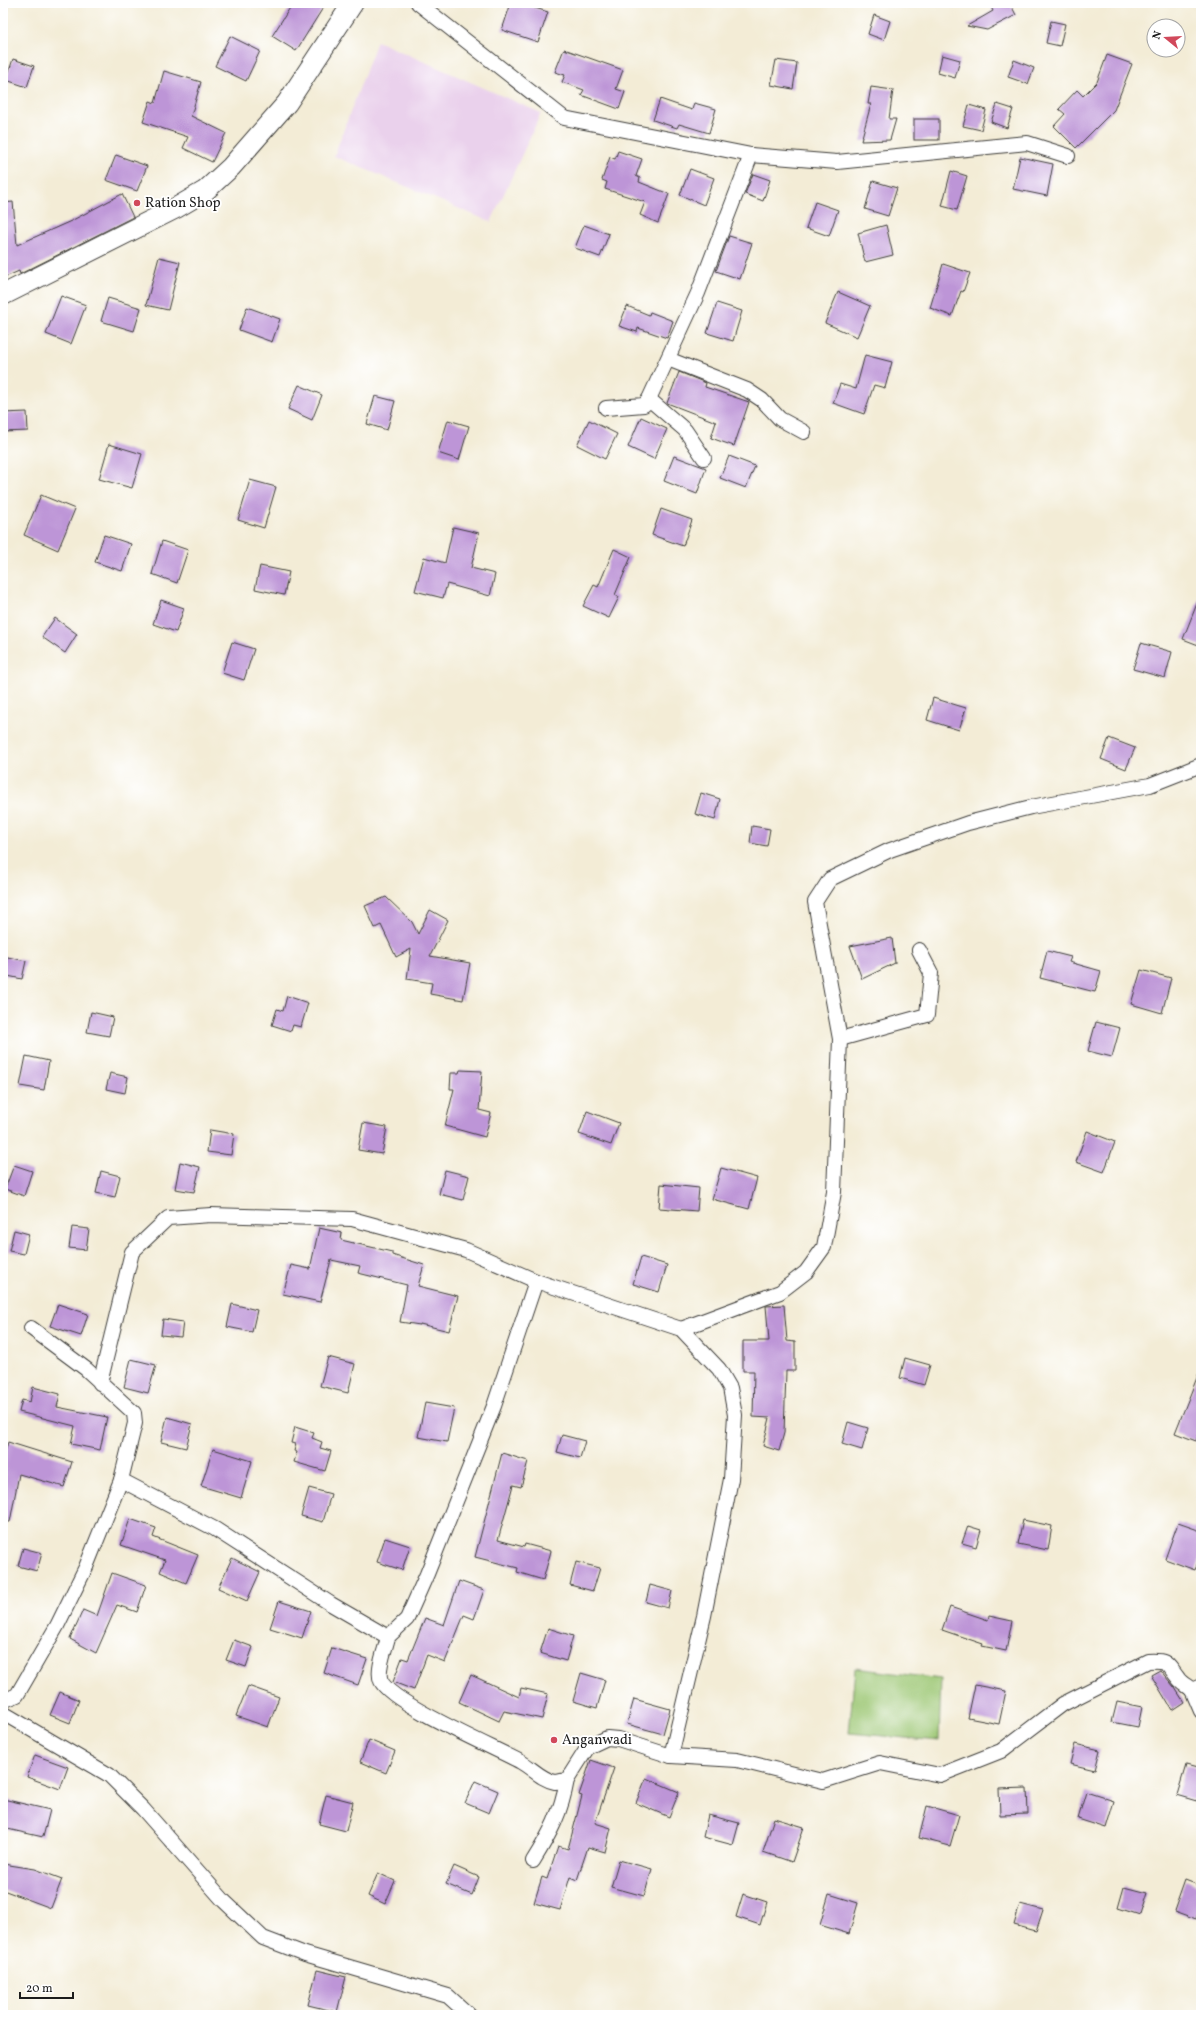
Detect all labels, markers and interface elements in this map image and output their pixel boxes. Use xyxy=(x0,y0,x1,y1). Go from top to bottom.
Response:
north arrow xyxy=(1146,18,1186,58)
text: N xyxy=(1150,29,1166,41)
place label: Ration Shop xyxy=(145,194,221,213)
marker: Ration Shop xyxy=(132,198,142,208)
place label: Anganwadi xyxy=(562,1731,632,1750)
marker: Anganwadi xyxy=(549,1735,559,1745)
scale bar xyxy=(20,1974,73,2000)
text: 20 m xyxy=(26,1981,53,1997)

